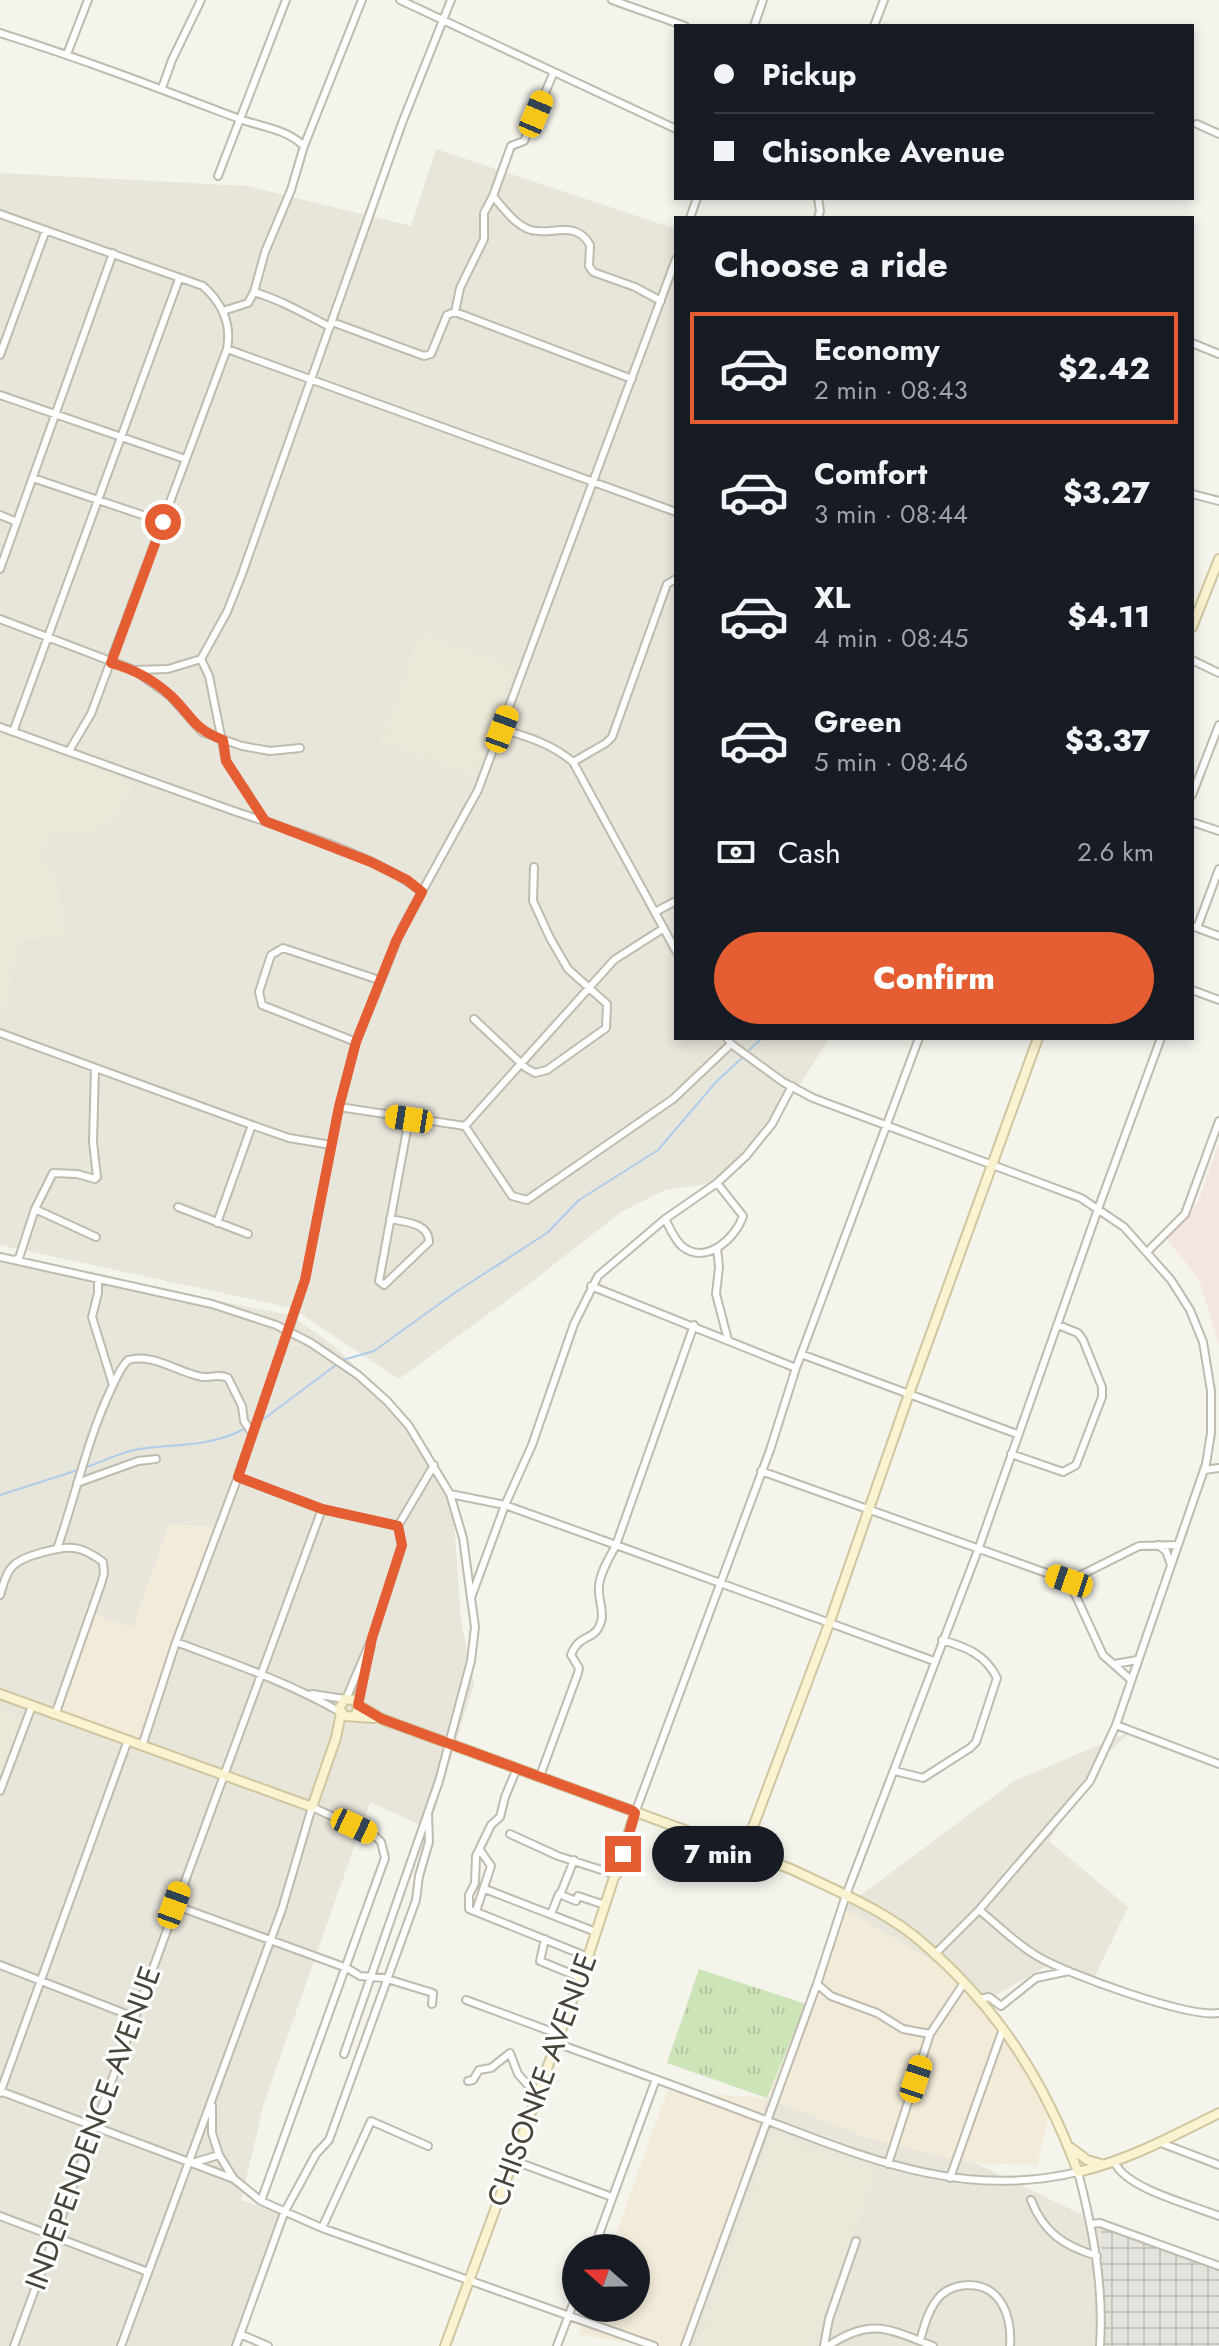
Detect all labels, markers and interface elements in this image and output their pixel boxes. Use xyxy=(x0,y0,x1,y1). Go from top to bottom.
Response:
text: Pickup xyxy=(762,53,857,96)
car xyxy=(516,87,556,141)
text: Chisonke Avenue xyxy=(762,130,1005,173)
text: Choose a ride xyxy=(714,238,948,290)
text: Economy xyxy=(814,328,940,371)
icon: car xyxy=(718,332,790,404)
text: $2.42 xyxy=(1058,347,1150,390)
text: 2 min · 08:43 xyxy=(814,371,968,409)
text: Comfort xyxy=(814,452,927,495)
icon: car xyxy=(718,456,790,528)
text: $3.27 xyxy=(1063,471,1150,514)
text: 3 min · 08:44 xyxy=(814,495,968,533)
route start xyxy=(145,504,181,540)
text: XL xyxy=(814,576,850,619)
icon: car xyxy=(718,580,790,652)
text: $4.11 xyxy=(1068,595,1150,638)
text: 4 min · 08:45 xyxy=(814,619,968,657)
text: Green xyxy=(814,700,902,743)
car xyxy=(483,702,521,756)
icon: car xyxy=(718,704,790,776)
text: $3.37 xyxy=(1065,719,1150,762)
text: 5 min · 08:46 xyxy=(814,743,968,781)
icon: cash xyxy=(714,830,758,874)
text: Cash xyxy=(778,831,841,874)
text: 2.6 km xyxy=(1077,833,1154,871)
button: Confirm xyxy=(714,932,1154,1024)
car xyxy=(383,1103,435,1135)
car xyxy=(1042,1562,1096,1600)
car xyxy=(327,1805,381,1847)
callout: 7 min xyxy=(651,1826,783,1882)
text: 7 min xyxy=(684,1835,752,1873)
route end xyxy=(605,1836,641,1872)
car xyxy=(155,1878,193,1932)
street label: CHISONKE AVENUE xyxy=(476,1947,607,2213)
street label: INDEPENDENCE AVENUE xyxy=(14,1960,171,2296)
car xyxy=(897,2052,935,2106)
north arrow xyxy=(562,2234,650,2322)
map controls xyxy=(562,2234,650,2322)

